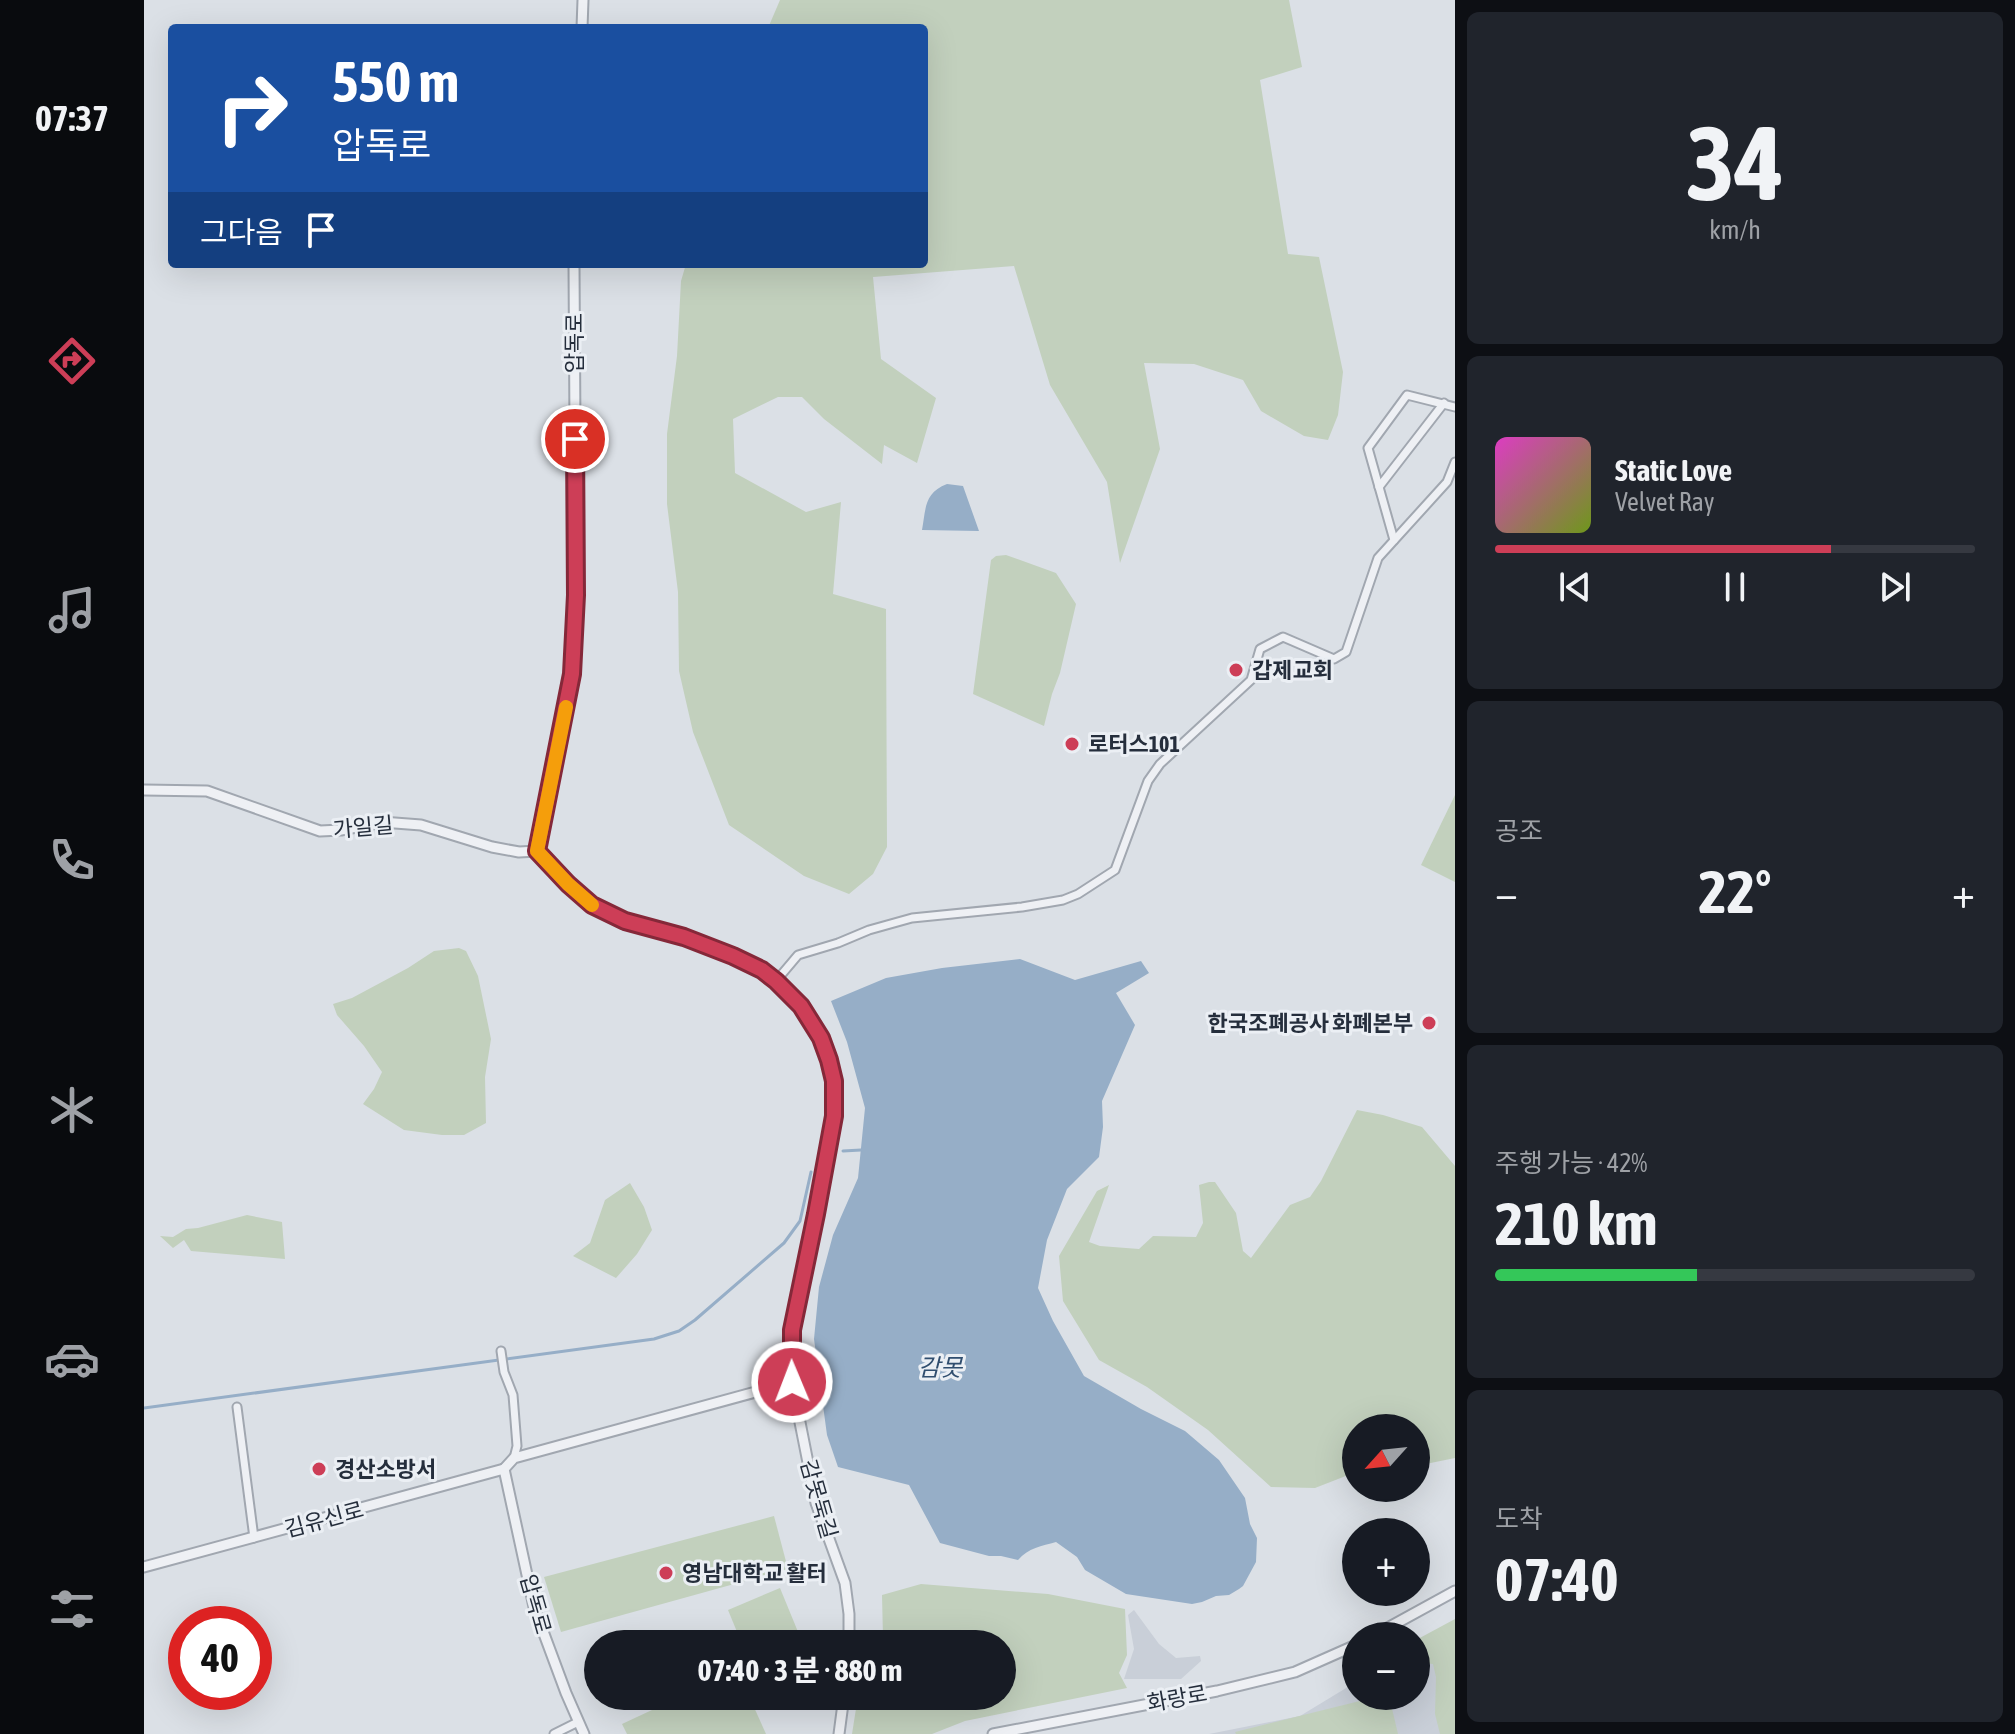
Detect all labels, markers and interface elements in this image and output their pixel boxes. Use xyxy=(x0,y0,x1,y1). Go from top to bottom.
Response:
text: 550 m xyxy=(332,50,459,114)
icon: right xyxy=(200,56,304,160)
text: 07:37 xyxy=(35,97,109,139)
text: 34 xyxy=(1686,103,1784,222)
text: 압독로 xyxy=(332,124,431,166)
icon: arrive xyxy=(299,208,343,252)
text: 그다음 xyxy=(200,215,283,249)
text: km/h xyxy=(1709,215,1761,245)
street label: 압독로 xyxy=(561,313,587,373)
icon: directions xyxy=(44,333,100,389)
pin xyxy=(541,405,609,473)
icon: arrive xyxy=(553,417,597,461)
text: Static Love xyxy=(1615,453,1732,487)
text: Velvet Ray xyxy=(1615,487,1715,517)
icon: previous xyxy=(1553,565,1597,609)
icon: pause xyxy=(1713,565,1757,609)
icon: next xyxy=(1873,565,1917,609)
icon: music xyxy=(44,582,100,638)
place label: 갑제교회 xyxy=(1252,657,1333,683)
marker: 갑제교회 xyxy=(1227,661,1245,679)
place label: 로터스101 xyxy=(1088,731,1180,757)
marker: 로터스101 xyxy=(1063,735,1081,753)
street label: 가일길 xyxy=(332,811,394,843)
text: 공조 xyxy=(1495,816,1543,846)
icon: phone xyxy=(44,832,100,888)
text: 22° xyxy=(1699,857,1771,926)
text: − xyxy=(1495,867,1518,917)
text: + xyxy=(1952,867,1975,917)
place label: 한국조폐공사 화폐본부 xyxy=(1208,1010,1413,1036)
marker: 한국조폐공사 화폐본부 xyxy=(1420,1014,1438,1032)
icon: climate xyxy=(44,1082,100,1138)
text: 주행 가능 · 42% xyxy=(1495,1148,1648,1178)
text: 210 km xyxy=(1495,1189,1657,1258)
icon: car xyxy=(44,1331,100,1387)
position arrow xyxy=(750,1340,834,1424)
water label: 감못 xyxy=(918,1354,964,1381)
north arrow xyxy=(1342,1414,1430,1502)
map controls xyxy=(1342,1414,1430,1710)
place label: 경산소방서 xyxy=(335,1456,436,1482)
street label: 감못둑길 xyxy=(795,1457,843,1541)
marker: 경산소방서 xyxy=(310,1460,328,1478)
street label: 김유신로 xyxy=(282,1496,366,1542)
text: 도착 xyxy=(1495,1504,1543,1534)
button: + xyxy=(1342,1518,1430,1606)
text: 07:40 xyxy=(1495,1545,1618,1614)
place label: 영남대학교 활터 xyxy=(682,1560,827,1586)
marker: 영남대학교 활터 xyxy=(657,1564,675,1582)
street label: 압독로 xyxy=(515,1571,557,1637)
icon: filters xyxy=(44,1581,100,1637)
speed limit sign: 40 xyxy=(168,1606,272,1710)
button: − xyxy=(1342,1622,1430,1710)
text: 07:40 · 3 분 · 880 m xyxy=(698,1653,902,1687)
street label: 화랑로 xyxy=(1145,1680,1209,1716)

